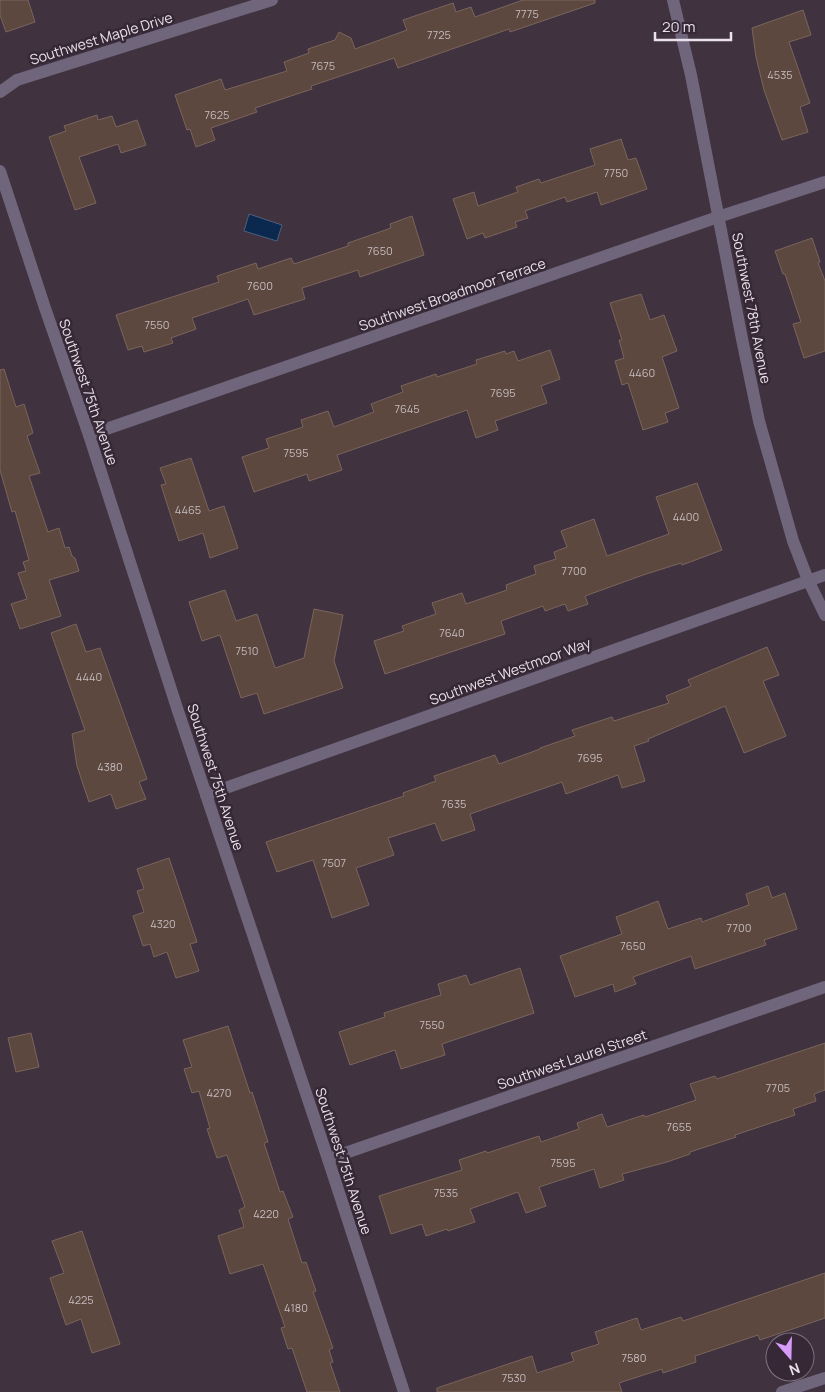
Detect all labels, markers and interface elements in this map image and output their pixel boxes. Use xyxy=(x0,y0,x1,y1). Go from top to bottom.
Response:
house number: 7775 xyxy=(515,6,539,21)
street label: Southwest Maple Drive xyxy=(27,7,175,69)
scale bar xyxy=(655,10,731,42)
text: 20 m xyxy=(662,16,695,37)
house number: 7725 xyxy=(427,27,451,42)
house number: 7675 xyxy=(311,58,335,73)
house number: 4535 xyxy=(767,67,793,82)
house number: 7625 xyxy=(205,107,229,122)
house number: 7750 xyxy=(604,165,628,180)
street label: Southwest 78th Avenue xyxy=(728,231,776,385)
house number: 7650 xyxy=(367,243,393,258)
street label: Southwest Broadmoor Terrace xyxy=(356,253,548,335)
house number: 7600 xyxy=(247,278,273,293)
street label: Southwest 75th Avenue xyxy=(55,316,123,468)
house number: 7550 xyxy=(145,317,169,332)
house number: 4460 xyxy=(629,365,655,380)
house number: 7695 xyxy=(490,385,516,400)
house number: 7645 xyxy=(394,401,420,416)
house number: 7595 xyxy=(283,445,309,460)
house number: 4465 xyxy=(175,502,201,517)
house number: 4400 xyxy=(673,509,699,524)
house number: 7700 xyxy=(562,563,586,578)
house number: 7640 xyxy=(439,625,465,640)
street label: Southwest Westmoor Way xyxy=(427,633,594,709)
house number: 7510 xyxy=(236,643,258,658)
house number: 4440 xyxy=(76,669,102,684)
street label: Southwest 75th Avenue xyxy=(183,701,249,853)
house number: 7695 xyxy=(577,750,603,765)
house number: 4380 xyxy=(97,759,123,774)
house number: 7635 xyxy=(442,796,466,811)
house number: 7507 xyxy=(322,855,346,870)
house number: 4320 xyxy=(150,916,176,931)
house number: 7700 xyxy=(727,920,751,935)
house number: 7650 xyxy=(620,938,646,953)
house number: 7550 xyxy=(420,1017,444,1032)
street label: Southwest Laurel Street xyxy=(495,1024,650,1094)
house number: 7705 xyxy=(766,1080,790,1095)
house number: 4270 xyxy=(207,1085,232,1100)
street label: Southwest 75th Avenue xyxy=(311,1085,377,1237)
house number: 7655 xyxy=(666,1119,692,1134)
house number: 7595 xyxy=(550,1155,576,1170)
house number: 7535 xyxy=(434,1185,458,1200)
house number: 4220 xyxy=(253,1206,279,1221)
house number: 4225 xyxy=(68,1292,94,1307)
house number: 4180 xyxy=(284,1300,308,1315)
north arrow xyxy=(765,1332,815,1382)
house number: 7580 xyxy=(622,1350,646,1365)
text: N xyxy=(787,1359,803,1380)
house number: 7530 xyxy=(502,1370,526,1385)

